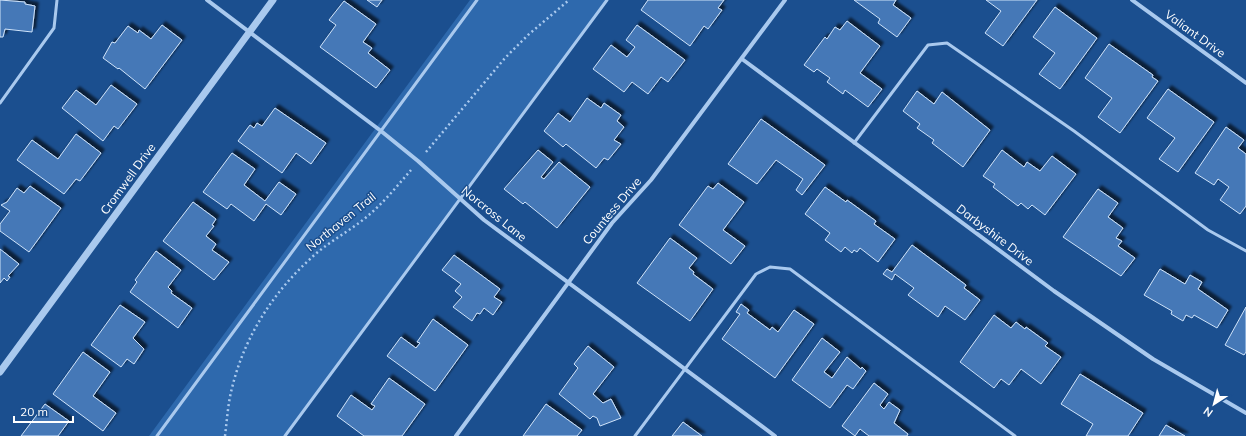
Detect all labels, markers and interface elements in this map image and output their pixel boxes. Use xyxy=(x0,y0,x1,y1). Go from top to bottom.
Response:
street label: Valiant Drive xyxy=(1162,7,1228,61)
street label: Cromwell Drive xyxy=(97,140,159,217)
street label: Countess Drive xyxy=(579,174,644,247)
street label: Norcross Lane xyxy=(459,183,530,244)
street label: Northaven Trail xyxy=(303,189,379,254)
street label: Darbyshire Drive xyxy=(954,201,1037,268)
north arrow xyxy=(1194,384,1234,424)
scale bar xyxy=(14,398,73,424)
text: 20 m xyxy=(20,404,48,419)
text: N xyxy=(1201,404,1216,420)

